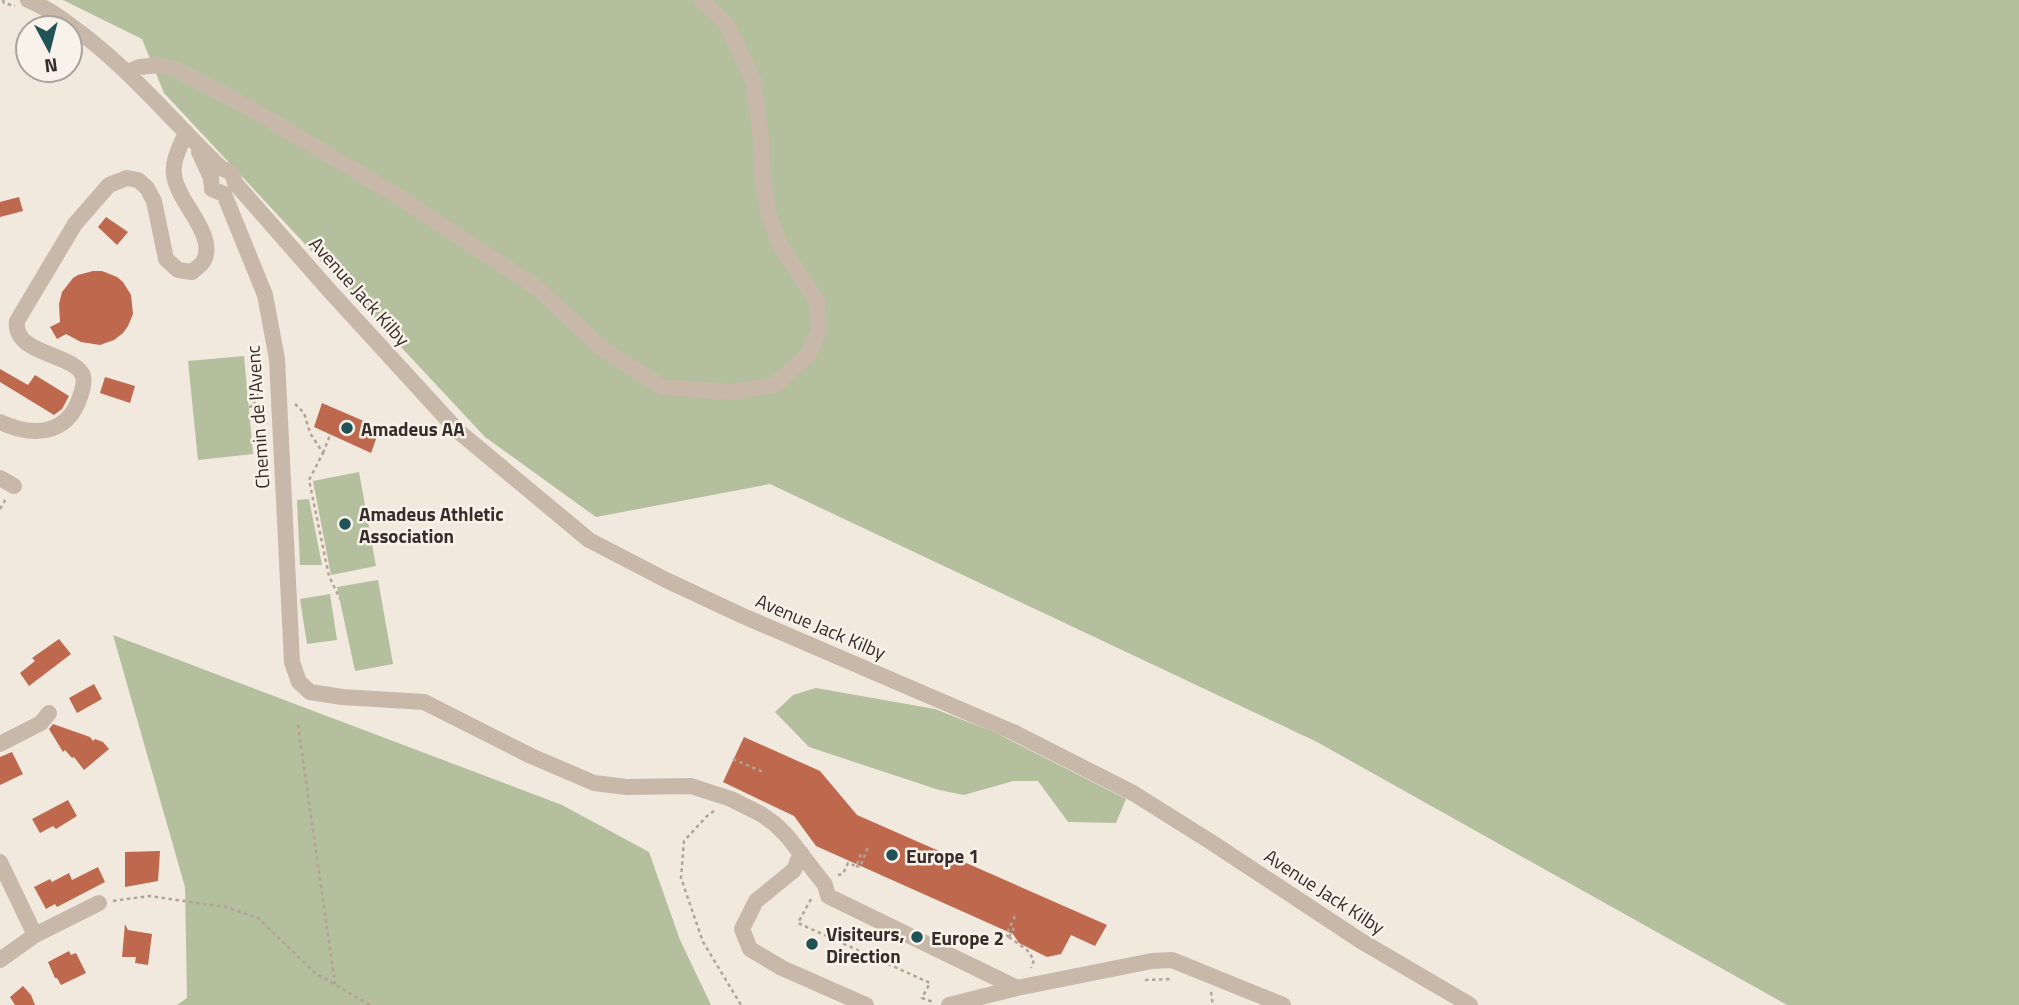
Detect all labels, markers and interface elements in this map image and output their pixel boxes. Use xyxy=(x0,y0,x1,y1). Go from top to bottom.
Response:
north arrow xyxy=(14,14,84,84)
text: N xyxy=(43,51,59,82)
street label: Avenue Jack Kilby xyxy=(303,230,417,352)
street label: Chemin de l'Avenc xyxy=(238,344,276,490)
place label: Amadeus AA xyxy=(361,414,465,443)
marker: Amadeus AA xyxy=(339,420,355,436)
place label: Amadeus Athletic Association xyxy=(359,499,504,550)
marker: Amadeus Athletic Association xyxy=(337,516,353,532)
street label: Avenue Jack Kilby xyxy=(752,586,890,666)
place label: Europe 1 xyxy=(906,841,979,870)
street label: Avenue Jack Kilby xyxy=(1259,841,1391,941)
marker: Europe 1 xyxy=(884,847,900,863)
place label: Visiteurs, Direction xyxy=(826,919,904,970)
place label: Europe 2 xyxy=(931,923,1004,952)
marker: Europe 2 xyxy=(909,929,925,945)
marker: Visiteurs, Direction xyxy=(804,936,820,952)

